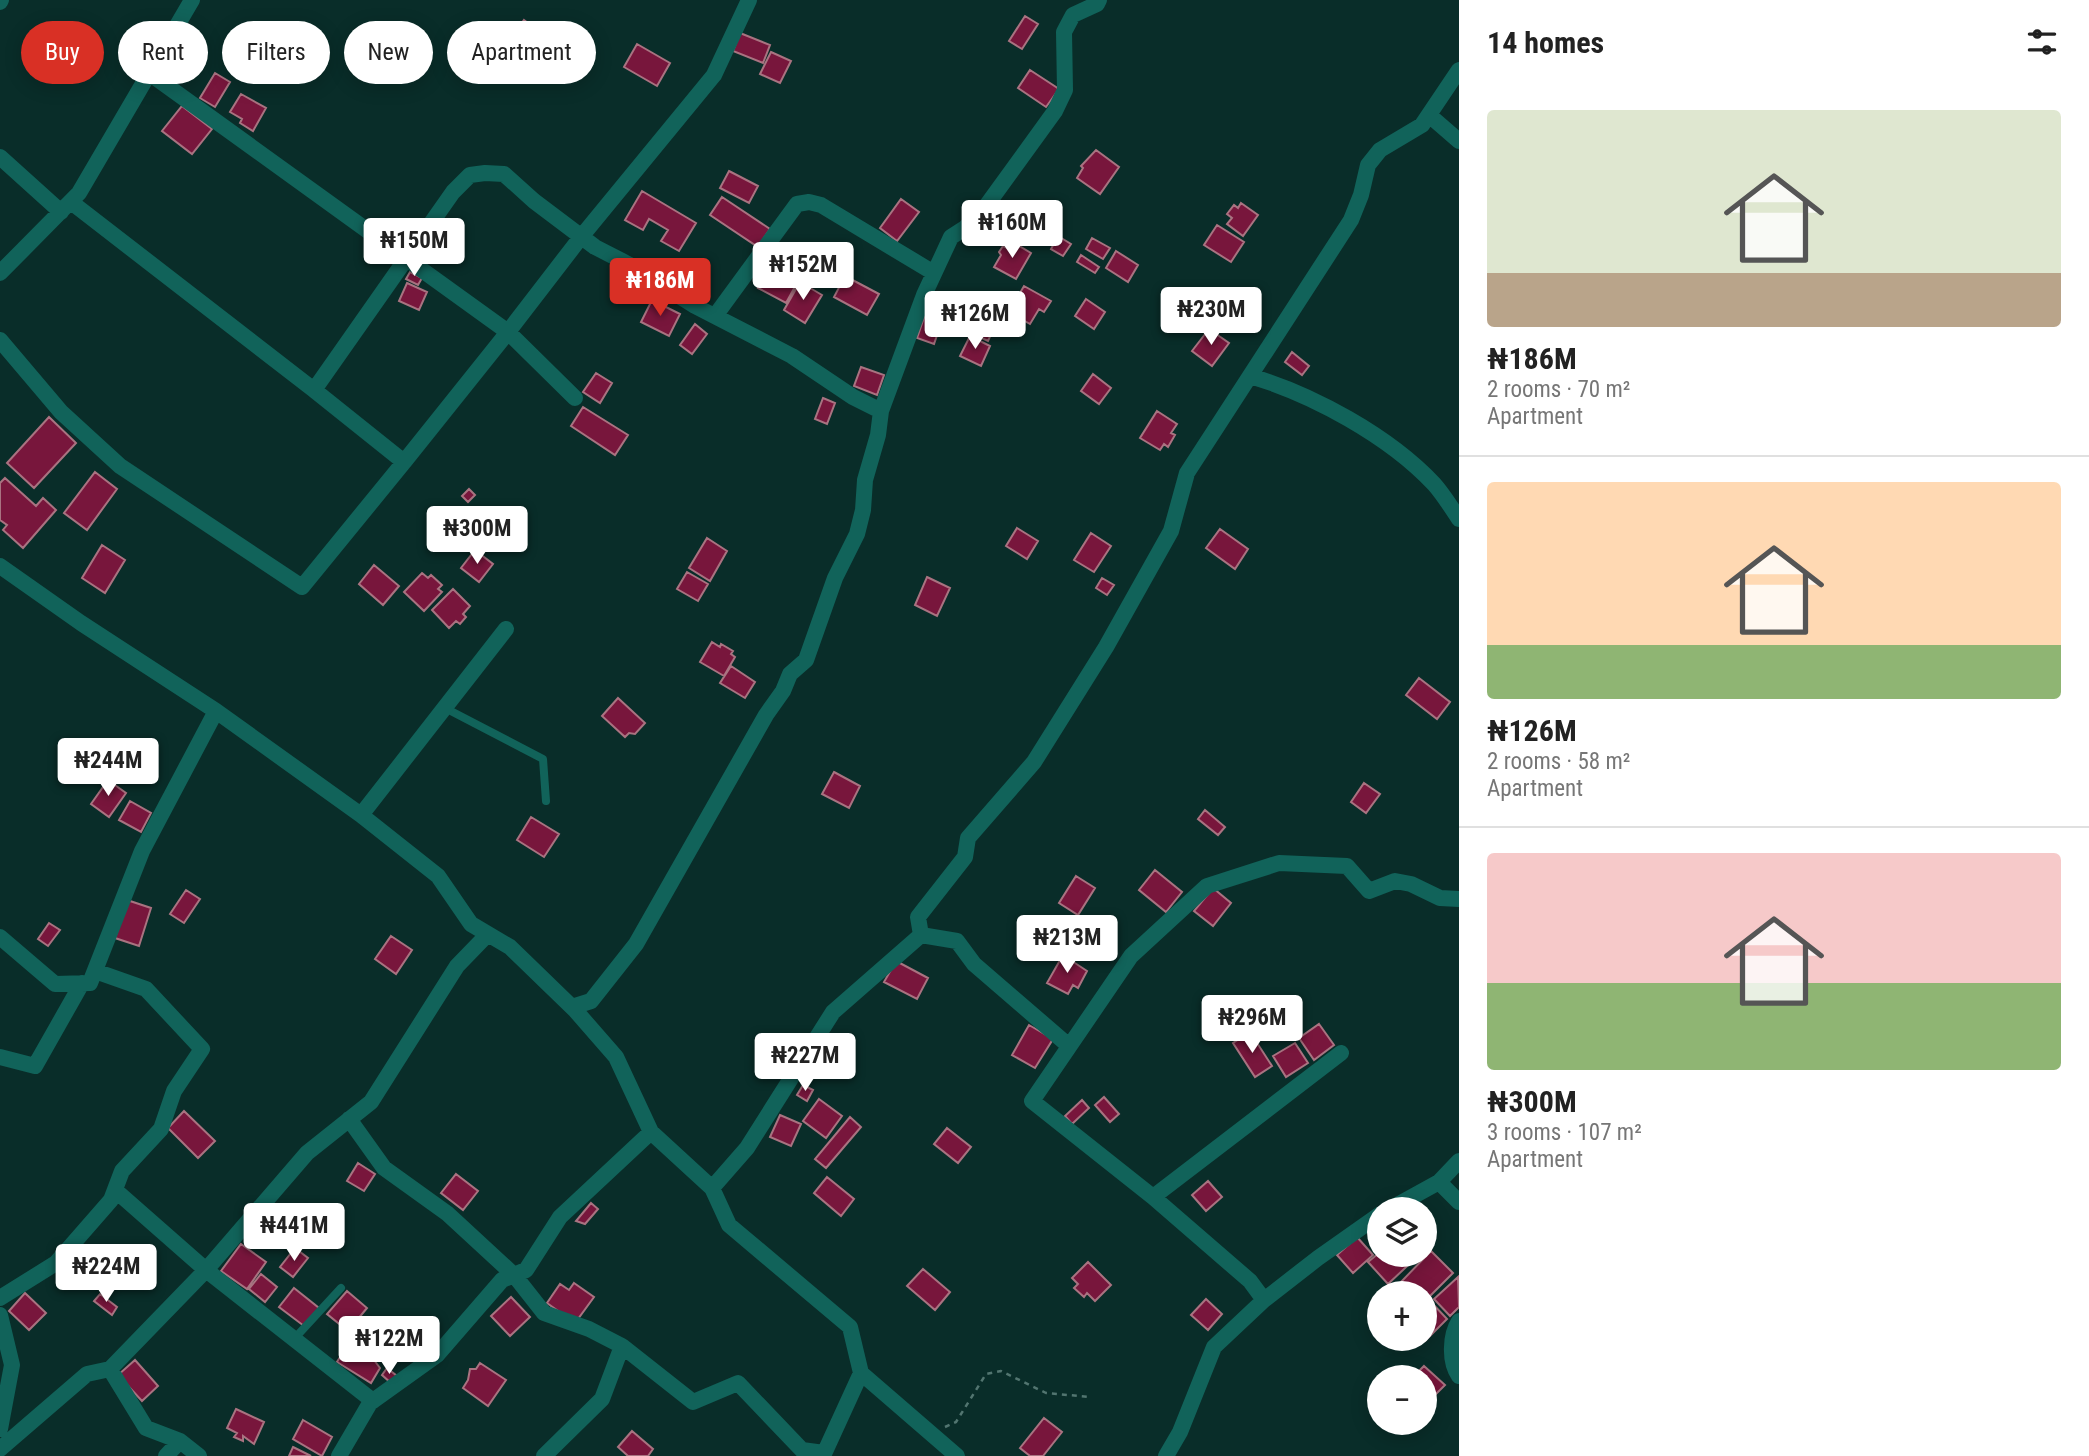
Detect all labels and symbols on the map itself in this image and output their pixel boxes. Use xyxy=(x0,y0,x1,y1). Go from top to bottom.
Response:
pin: ₦160M xyxy=(963,201,1061,260)
pin: ₦150M xyxy=(365,218,463,278)
pin: ₦152M xyxy=(754,243,852,302)
pin: ₦186M xyxy=(611,258,709,318)
pin: ₦230M xyxy=(1162,288,1260,347)
pin: ₦126M xyxy=(926,292,1024,351)
pin: ₦300M xyxy=(428,506,526,566)
pin: ₦244M xyxy=(59,738,157,798)
pin: ₦213M xyxy=(1018,916,1116,975)
pin: ₦296M xyxy=(1203,996,1301,1055)
pin: ₦227M xyxy=(756,1034,854,1093)
pin: ₦441M xyxy=(245,1204,343,1263)
pin: ₦224M xyxy=(57,1244,155,1304)
pin: ₦122M xyxy=(340,1316,438,1376)

